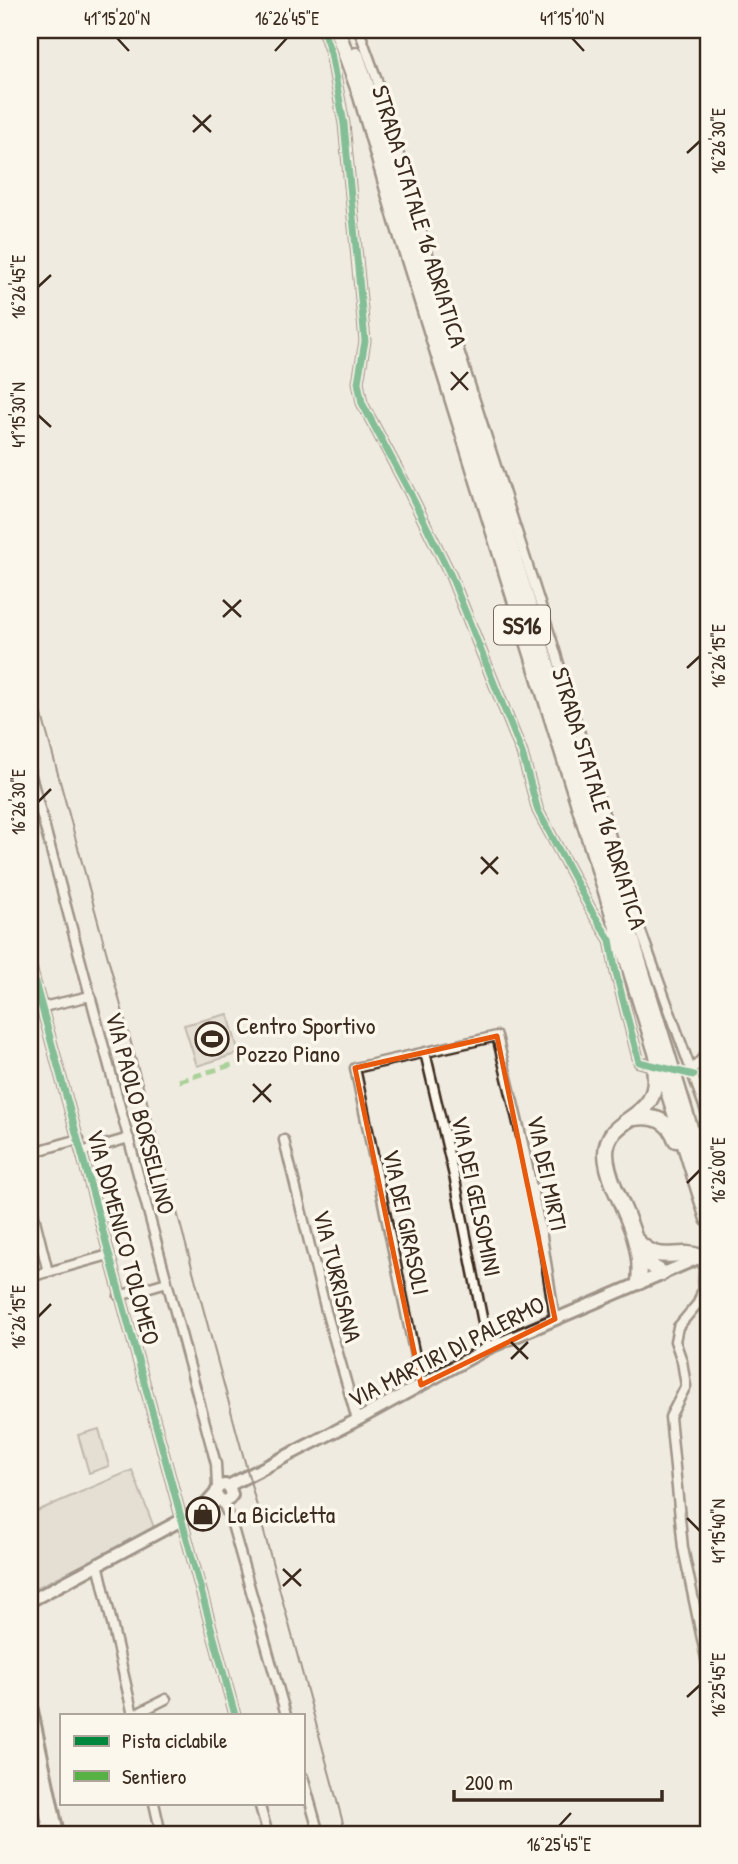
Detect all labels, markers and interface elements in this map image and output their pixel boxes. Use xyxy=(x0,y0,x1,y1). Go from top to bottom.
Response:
text: 41°15'20"N xyxy=(84,6,150,31)
text: 16°26'45"E xyxy=(255,6,319,31)
text: 41°15'10"N xyxy=(540,6,604,31)
street label: STRADA STATALE 16 ADRIATICA xyxy=(365,81,475,351)
text: 16°26'30"E xyxy=(706,108,731,174)
text: 16°26'45"E xyxy=(6,255,31,319)
text: 41°15'30"N xyxy=(6,382,31,448)
road number: SS16 xyxy=(494,606,550,645)
text: 16°26'15"E xyxy=(706,624,731,688)
street label: STRADA STATALE 16 ADRIATICA xyxy=(545,663,655,933)
text: 16°26'30"E xyxy=(6,769,31,835)
street label: VIA PAOLO BORSELLINO xyxy=(99,1008,183,1218)
place label: Centro Sportivo Pozzo Piano xyxy=(236,1009,376,1069)
sports icon: Centro Sportivo Pozzo Piano xyxy=(193,1020,231,1058)
street label: VIA DEI MIRTI xyxy=(520,1112,576,1234)
street label: VIA DEI GELSOMINI xyxy=(444,1113,510,1279)
street label: VIA DOMENICO TOLOMEO xyxy=(80,1126,168,1348)
text: 16°26'00"E xyxy=(706,1137,731,1203)
street label: VIA DEI GIRASOLI xyxy=(376,1146,438,1298)
street label: VIA TURRISANA xyxy=(306,1206,370,1346)
text: 16°26'15"E xyxy=(6,1285,31,1349)
street label: VIA MARTIRI DI PALERMO xyxy=(342,1288,550,1414)
shop icon: La Bicicletta xyxy=(184,1495,222,1533)
place label: La Bicicletta xyxy=(228,1498,335,1530)
text: 41°15'40"N xyxy=(706,1499,731,1563)
text: 16°25'45"E xyxy=(706,1653,731,1717)
legend xyxy=(60,1714,304,1804)
text: Pista ciclabile xyxy=(122,1726,227,1755)
scale bar xyxy=(454,1759,663,1803)
text: Sentiero xyxy=(122,1762,186,1791)
text: 200 m xyxy=(465,1768,513,1797)
text: 16°25'45"E xyxy=(527,1832,591,1857)

